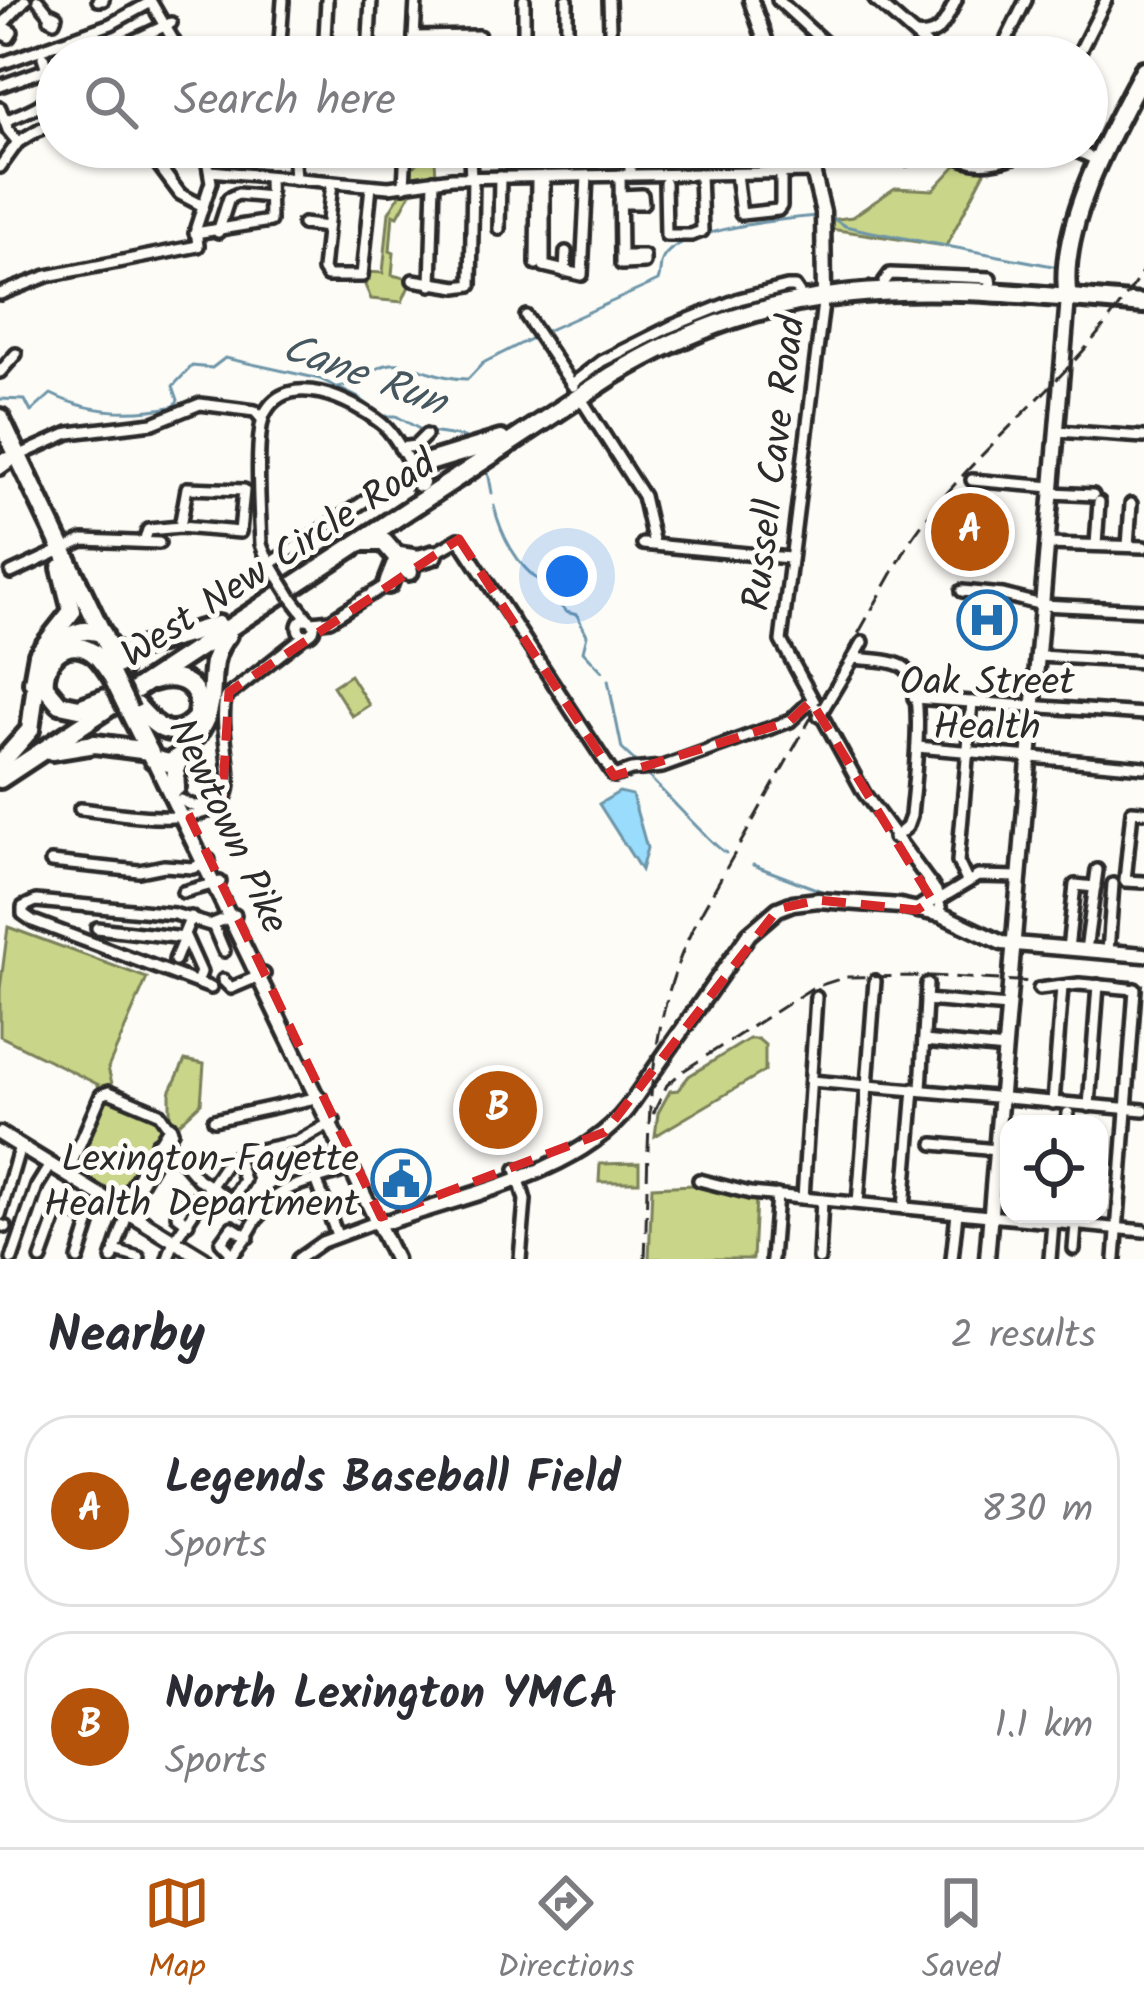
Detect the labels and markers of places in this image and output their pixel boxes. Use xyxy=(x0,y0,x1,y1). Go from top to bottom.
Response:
pin: A xyxy=(931,487,1009,577)
hospital icon: Oak Street Health xyxy=(956,589,1018,651)
place label: Oak Street Health xyxy=(899,653,1075,760)
pin: B xyxy=(459,1065,537,1155)
place label: Lexington-Fayette Health Department xyxy=(44,1130,360,1237)
public building icon: Lexington-Fayette Health Department xyxy=(370,1148,432,1210)

